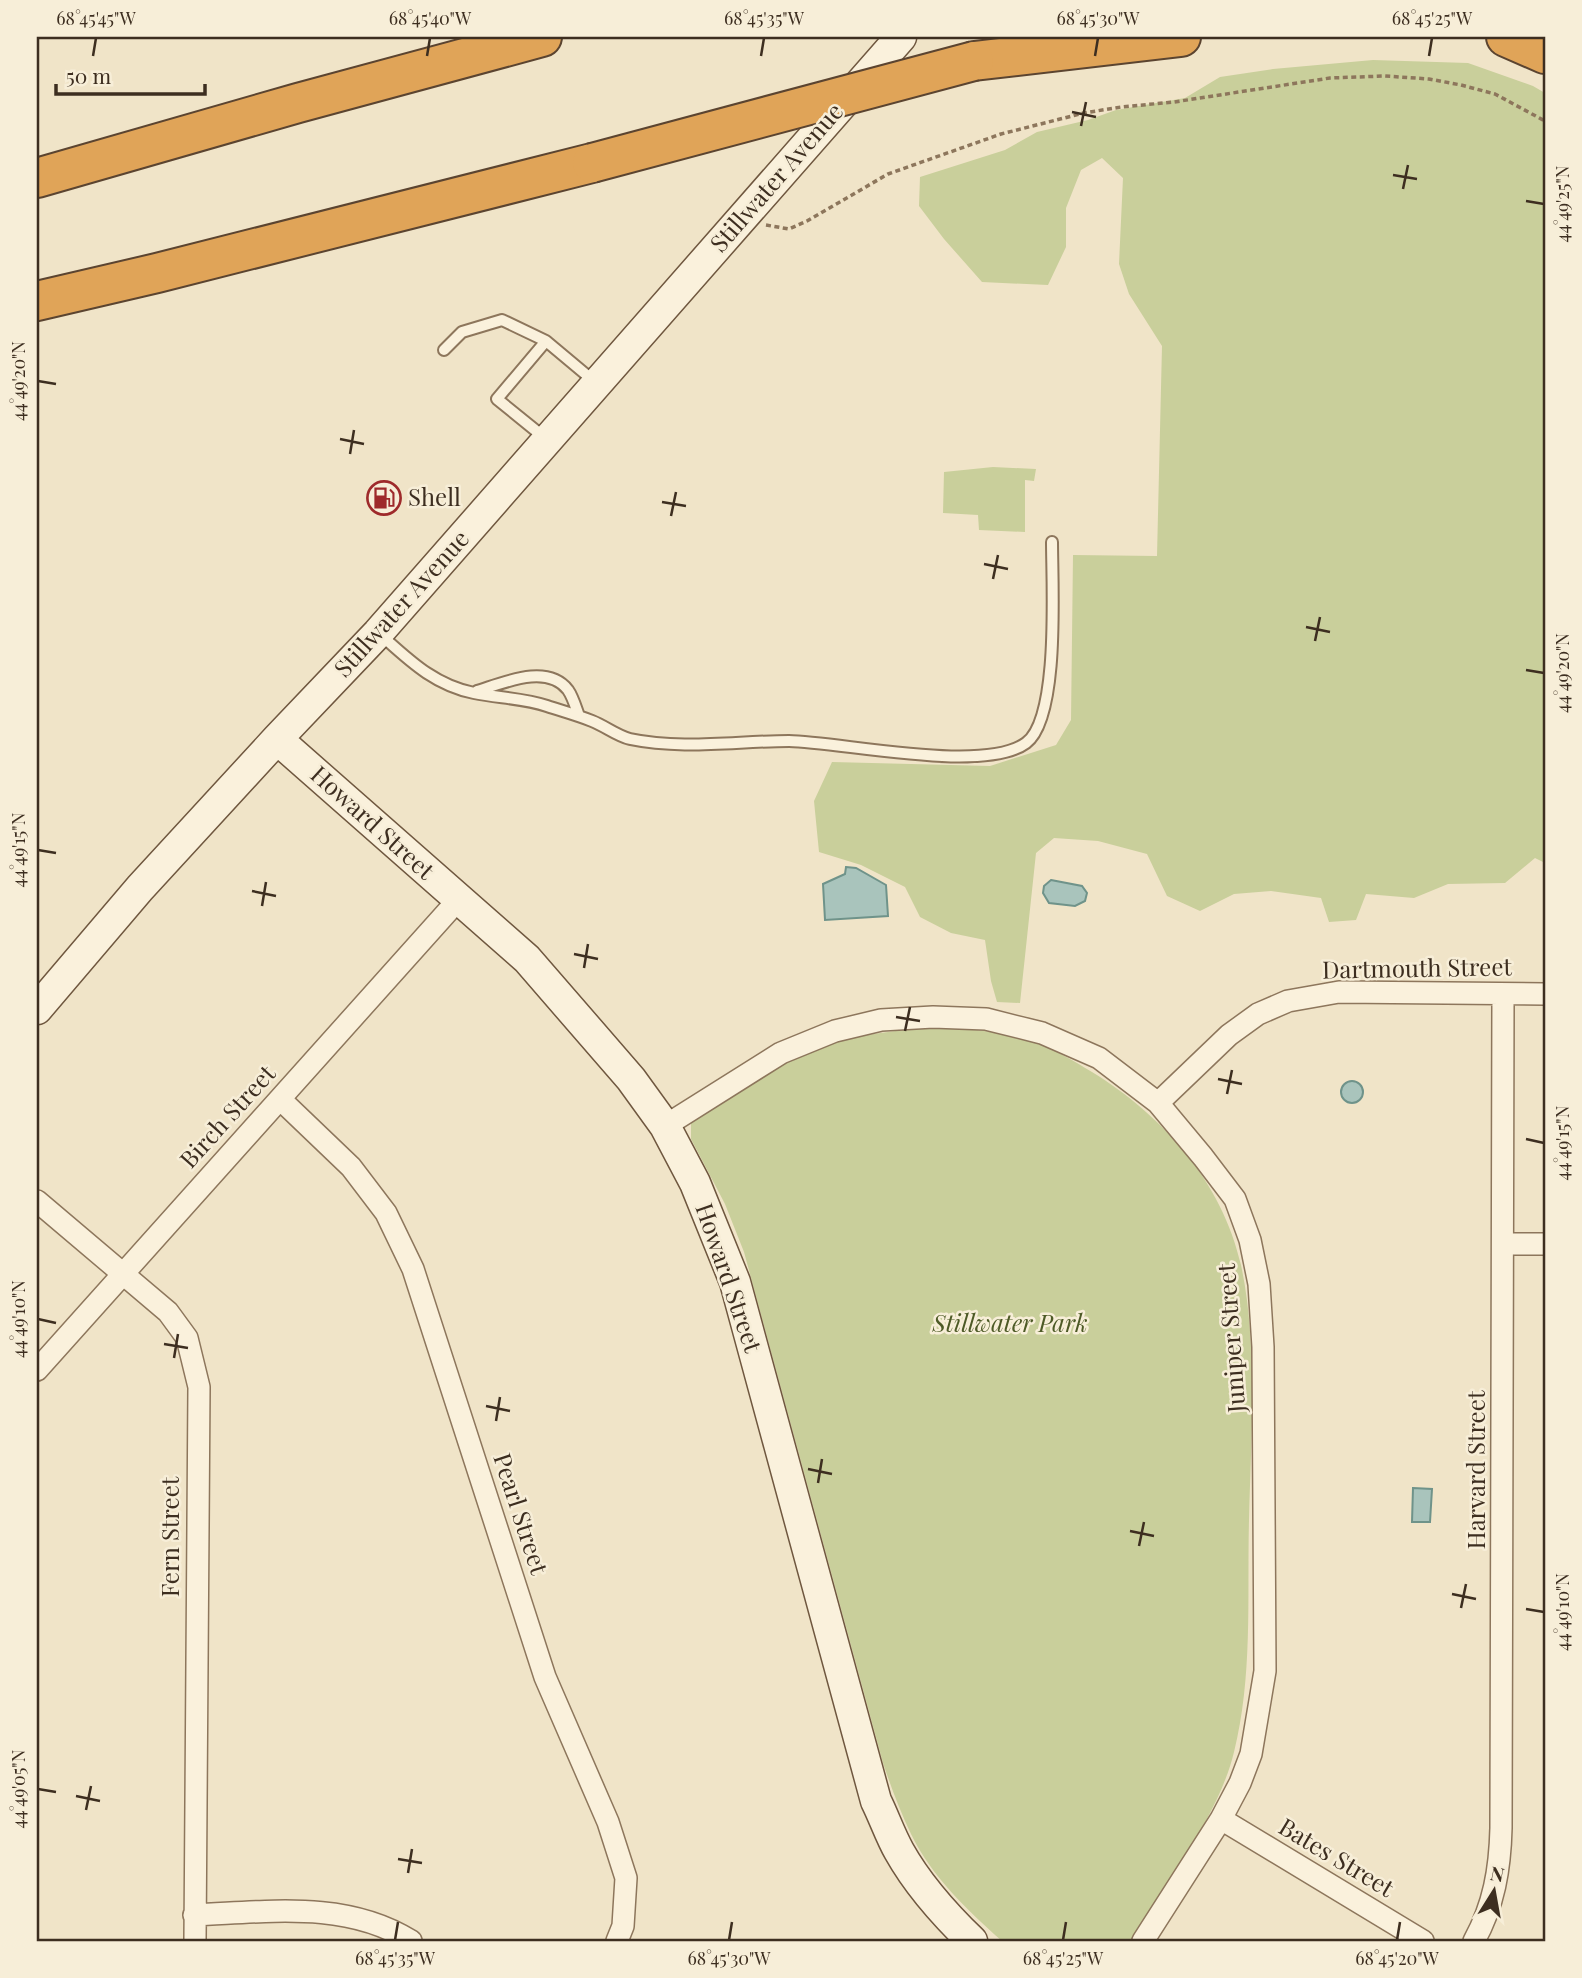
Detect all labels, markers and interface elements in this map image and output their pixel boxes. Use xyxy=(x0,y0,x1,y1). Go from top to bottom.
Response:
text: 68°45'45"W xyxy=(56,6,136,30)
text: 68°45'40"W xyxy=(389,6,472,30)
text: 68°45'35"W xyxy=(724,6,805,30)
text: 68°45'30"W xyxy=(1056,6,1140,30)
text: 68°45'25"W xyxy=(1392,6,1473,30)
scale bar xyxy=(56,52,205,96)
text: 50 m xyxy=(66,61,112,89)
street label: Stillwater Avenue xyxy=(702,95,849,258)
text: 44°49'25"N xyxy=(1550,165,1574,243)
text: 44°49'20"N xyxy=(6,341,30,421)
fuel station icon: Shell xyxy=(365,479,403,517)
place label: Shell xyxy=(408,480,461,512)
street label: Stillwater Avenue xyxy=(326,522,475,683)
text: 44°49'20"N xyxy=(1550,633,1574,713)
street label: Howard Street xyxy=(305,758,442,886)
text: 44°49'15"N xyxy=(6,812,30,887)
street label: Dartmouth Street xyxy=(1322,949,1513,985)
street label: Birch Street xyxy=(172,1057,282,1174)
text: 44°49'15"N xyxy=(1550,1105,1574,1180)
street label: Howard Street xyxy=(689,1199,771,1357)
street label: Juniper Street xyxy=(1209,1262,1251,1415)
text: 44°49'10"N xyxy=(6,1280,30,1358)
park label: Stillwater Park xyxy=(931,1306,1088,1338)
street label: Harvard Street xyxy=(1459,1390,1491,1549)
street label: Pearl Street xyxy=(487,1449,557,1578)
street label: Fern Street xyxy=(153,1476,185,1597)
text: 44°49'10"N xyxy=(1550,1573,1574,1651)
text: 44°49'05"N xyxy=(6,1749,30,1828)
street label: Bates Street xyxy=(1274,1809,1401,1903)
north arrow xyxy=(1460,1856,1530,1926)
text: N xyxy=(1488,1859,1507,1887)
text: 68°45'35"W xyxy=(355,1946,436,1970)
text: 68°45'30"W xyxy=(687,1946,771,1970)
text: 68°45'25"W xyxy=(1023,1946,1104,1970)
text: 68°45'20"W xyxy=(1355,1946,1440,1970)

